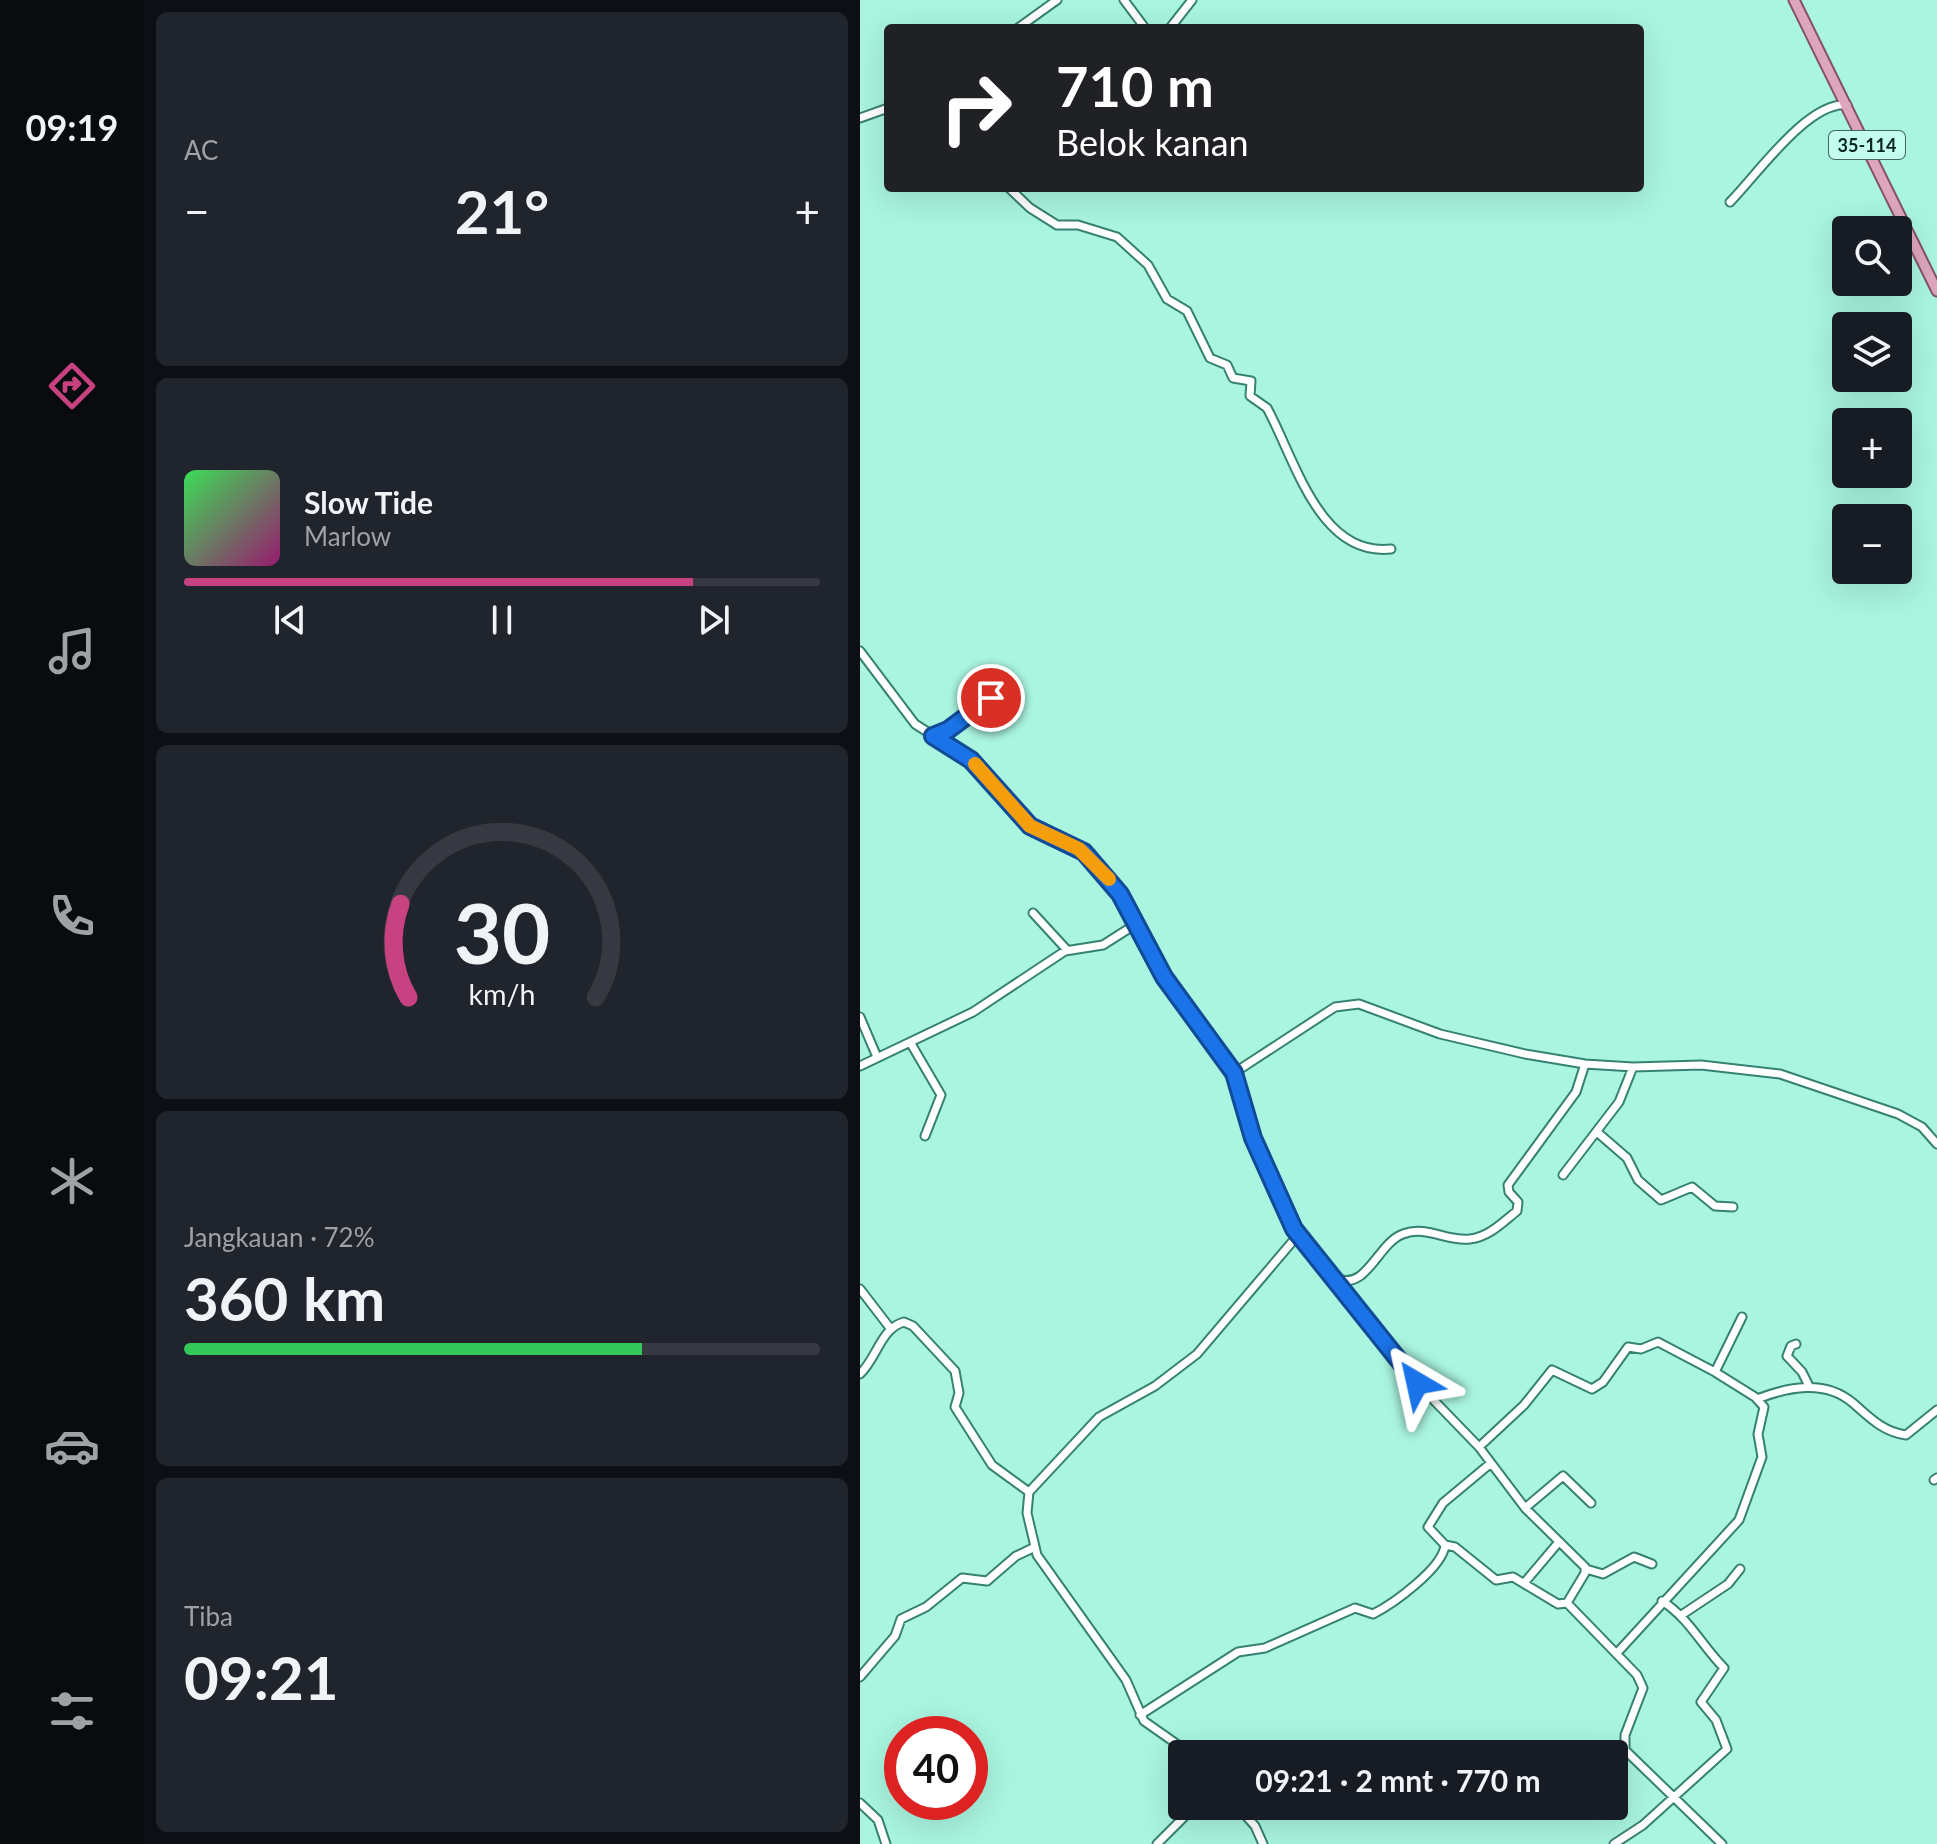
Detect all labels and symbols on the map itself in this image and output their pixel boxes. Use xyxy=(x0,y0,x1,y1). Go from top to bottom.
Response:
road number: 35-114 xyxy=(1829,131,1905,159)
pin xyxy=(957,664,1025,732)
position arrow xyxy=(1375,1341,1459,1425)
speed limit sign: 40 xyxy=(884,1716,988,1820)

